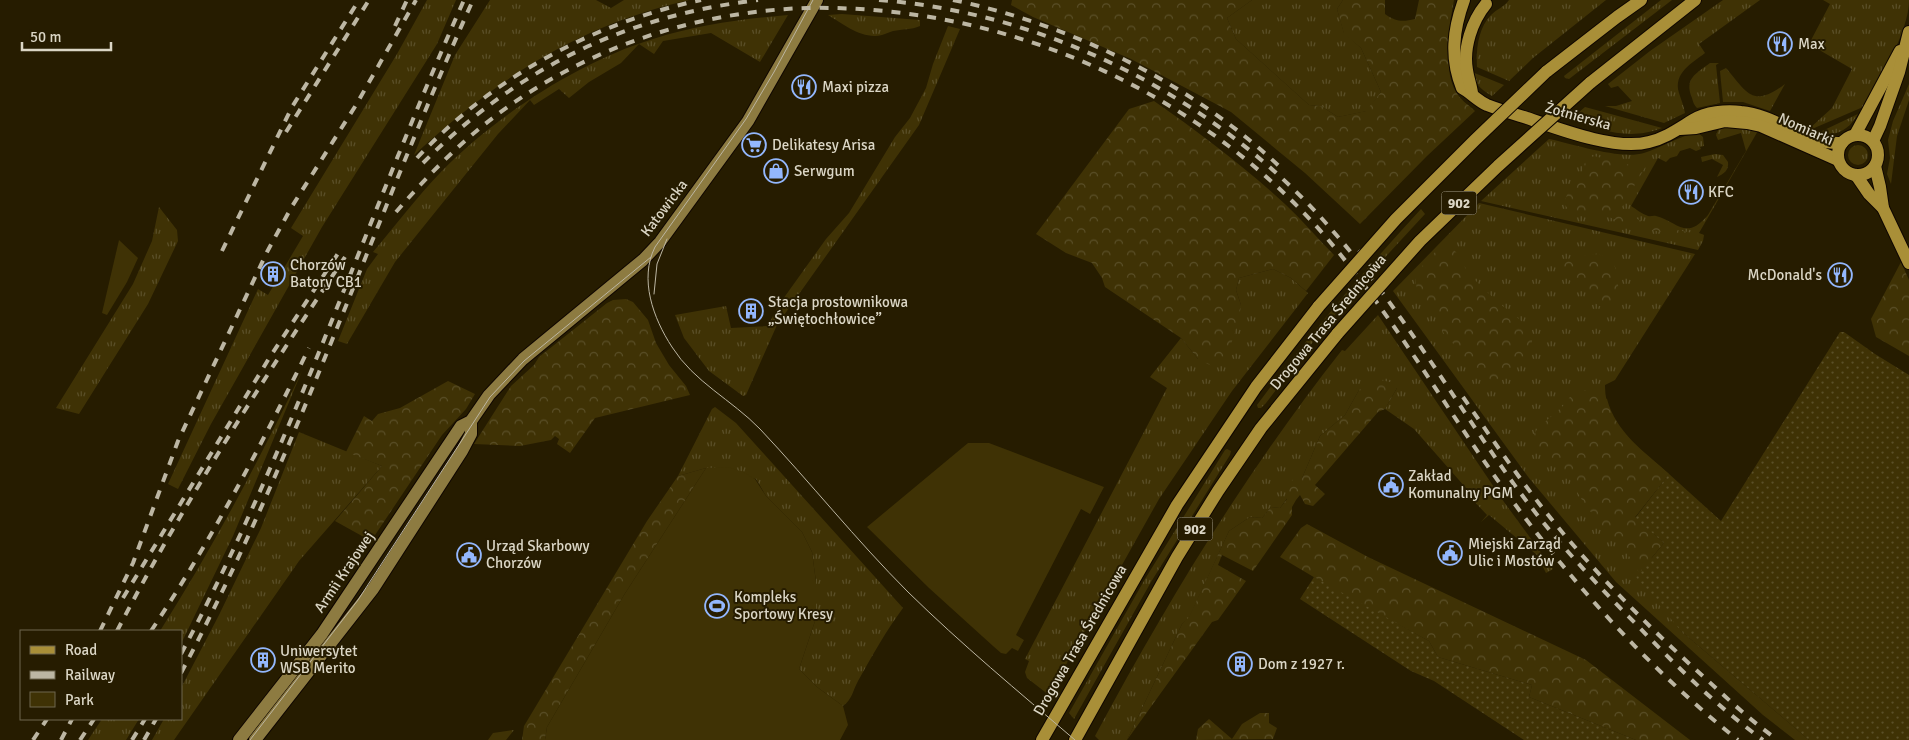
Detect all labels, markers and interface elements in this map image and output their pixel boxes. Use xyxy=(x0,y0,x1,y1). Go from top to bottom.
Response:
scale bar xyxy=(22,20,111,52)
text: 50 m xyxy=(30,28,61,46)
restaurant icon: Max xyxy=(1767,31,1793,57)
place label: Max xyxy=(1798,35,1825,53)
restaurant icon: Maxi pizza xyxy=(791,74,817,100)
place label: Maxi pizza xyxy=(822,78,889,96)
street label: Żołnierska xyxy=(1543,98,1613,134)
street label: Nomiarki xyxy=(1776,109,1836,149)
supermarket icon: Delikatesy Arisa xyxy=(741,132,767,158)
place label: Delikatesy Arisa xyxy=(772,136,875,154)
shop icon: Serwgum xyxy=(763,158,789,184)
place label: Serwgum xyxy=(794,162,855,180)
street label: Katowicka xyxy=(637,176,691,240)
restaurant icon: KFC xyxy=(1678,179,1704,205)
place label: KFC xyxy=(1708,183,1734,201)
road number: 902 xyxy=(1442,192,1476,214)
street label: Drogowa Trasa Średnicowa xyxy=(1265,250,1390,393)
place label: Chorzów Batory CB1 xyxy=(290,256,362,291)
building icon: Chorzów Batory CB1 xyxy=(260,261,286,287)
restaurant icon: McDonald's xyxy=(1827,262,1853,288)
place label: McDonald's xyxy=(1748,266,1822,284)
place label: Stacja prostownikowa „Świętochłowice” xyxy=(768,293,908,328)
building icon: Stacja prostownikowa „Świętochłowice” xyxy=(738,298,764,324)
place label: Zakład Komunalny PGM xyxy=(1408,467,1513,502)
public building icon: Zakład Komunalny PGM xyxy=(1378,472,1404,498)
road number: 902 xyxy=(1178,518,1212,540)
street label: Armii Krajowej xyxy=(310,528,378,616)
place label: Miejski Zarząd Ulic i Mostów xyxy=(1468,535,1561,570)
place label: Urząd Skarbowy Chorzów xyxy=(486,537,590,572)
public building icon: Miejski Zarząd Ulic i Mostów xyxy=(1437,540,1463,566)
public building icon: Urząd Skarbowy Chorzów xyxy=(456,542,482,568)
street label: Drogowa Trasa Średnicowa xyxy=(1029,561,1131,719)
place label: Kompleks Sportowy Kresy xyxy=(734,588,833,623)
sports icon: Kompleks Sportowy Kresy xyxy=(704,593,730,619)
legend xyxy=(20,630,182,720)
text: Road xyxy=(65,641,97,659)
place label: Uniwersytet WSB Merito xyxy=(280,642,357,677)
building icon: Uniwersytet WSB Merito xyxy=(250,647,276,673)
building icon: Dom z 1927 r. xyxy=(1227,651,1253,677)
place label: Dom z 1927 r. xyxy=(1258,655,1345,673)
text: Railway xyxy=(65,666,115,684)
text: Park xyxy=(65,691,94,709)

